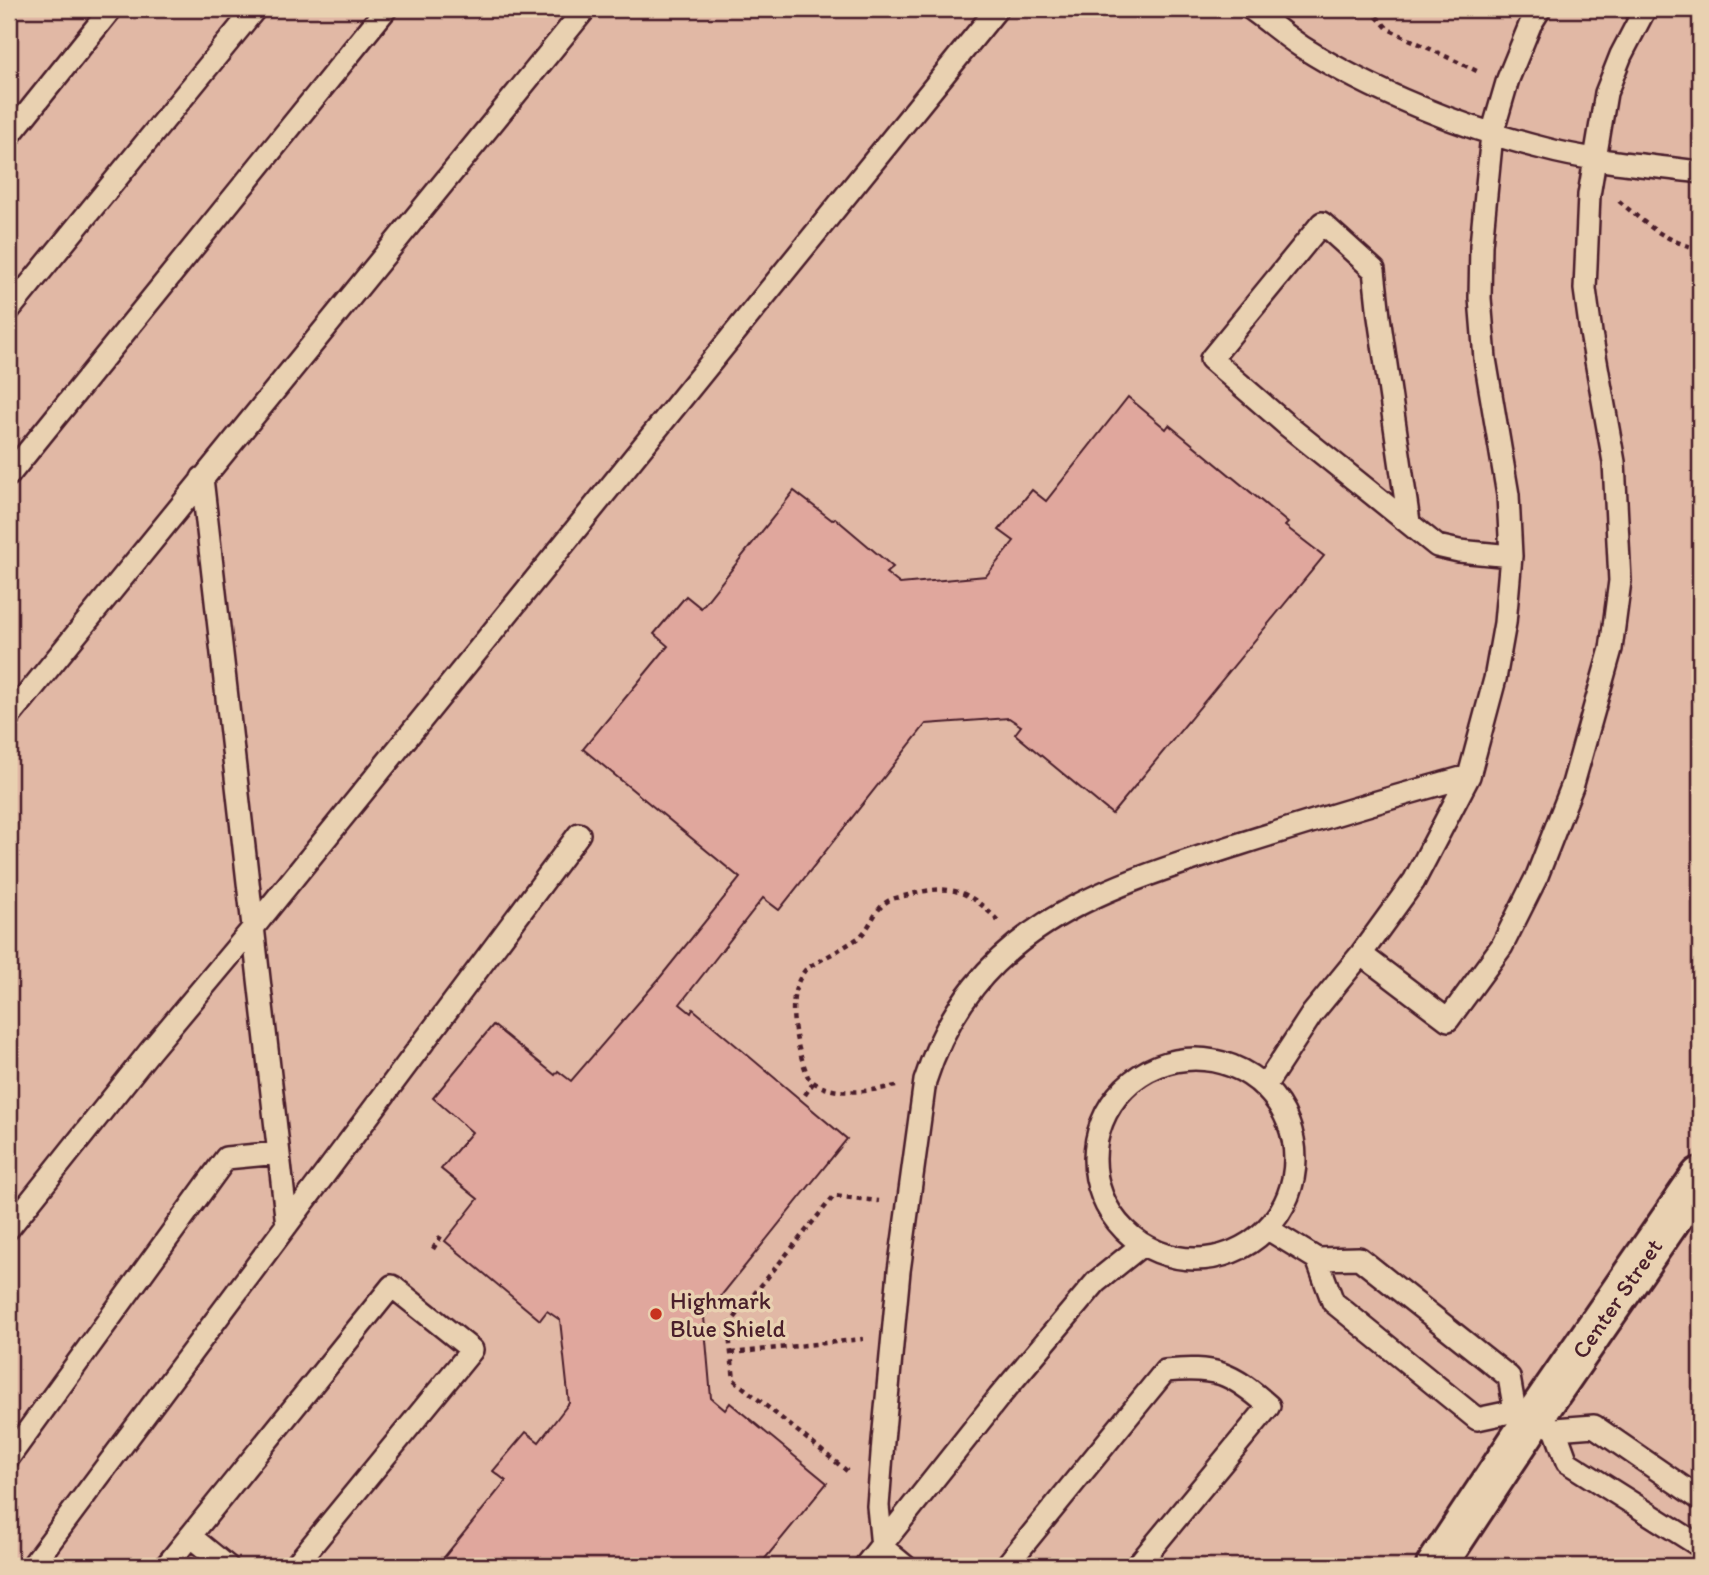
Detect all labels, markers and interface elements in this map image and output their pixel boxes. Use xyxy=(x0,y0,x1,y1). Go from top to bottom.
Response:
street label: Center Street xyxy=(1565,1232,1668,1364)
place label: Highmark Blue Shield xyxy=(670,1286,786,1343)
marker: Highmark Blue Shield xyxy=(648,1306,664,1322)

